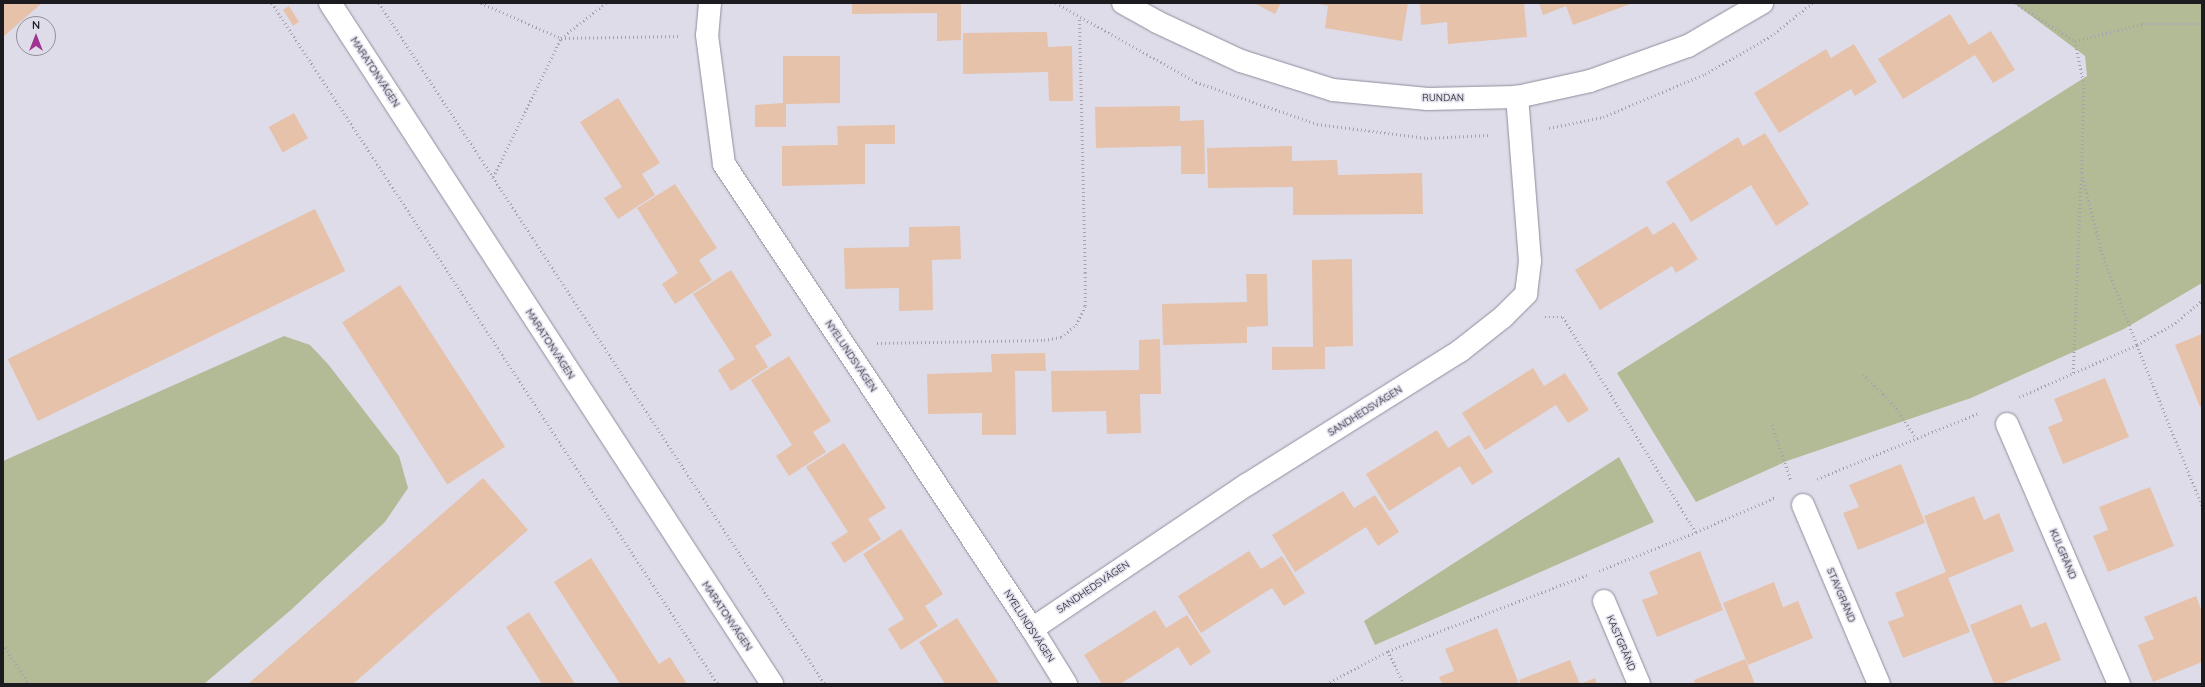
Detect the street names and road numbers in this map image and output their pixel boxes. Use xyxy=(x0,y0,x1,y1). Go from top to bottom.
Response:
street label: MARATONVÄGEN xyxy=(348,35,402,109)
street label: RUNDAN xyxy=(1422,92,1464,104)
street label: MARATONVÄGEN xyxy=(523,307,577,381)
street label: NYELUNDSVÄGEN xyxy=(823,318,879,394)
street label: SANDHEDSVÄGEN xyxy=(1326,383,1404,439)
street label: KULGRÄND xyxy=(2047,527,2079,581)
street label: SANDHEDSVÄGEN xyxy=(1054,558,1132,616)
street label: STAVGRÄND xyxy=(1824,566,1858,624)
street label: MARATONVÄGEN xyxy=(699,579,755,653)
street label: NYELUNDSVÄGEN xyxy=(1001,588,1057,664)
street label: KASTGRÄND xyxy=(1604,613,1638,673)

